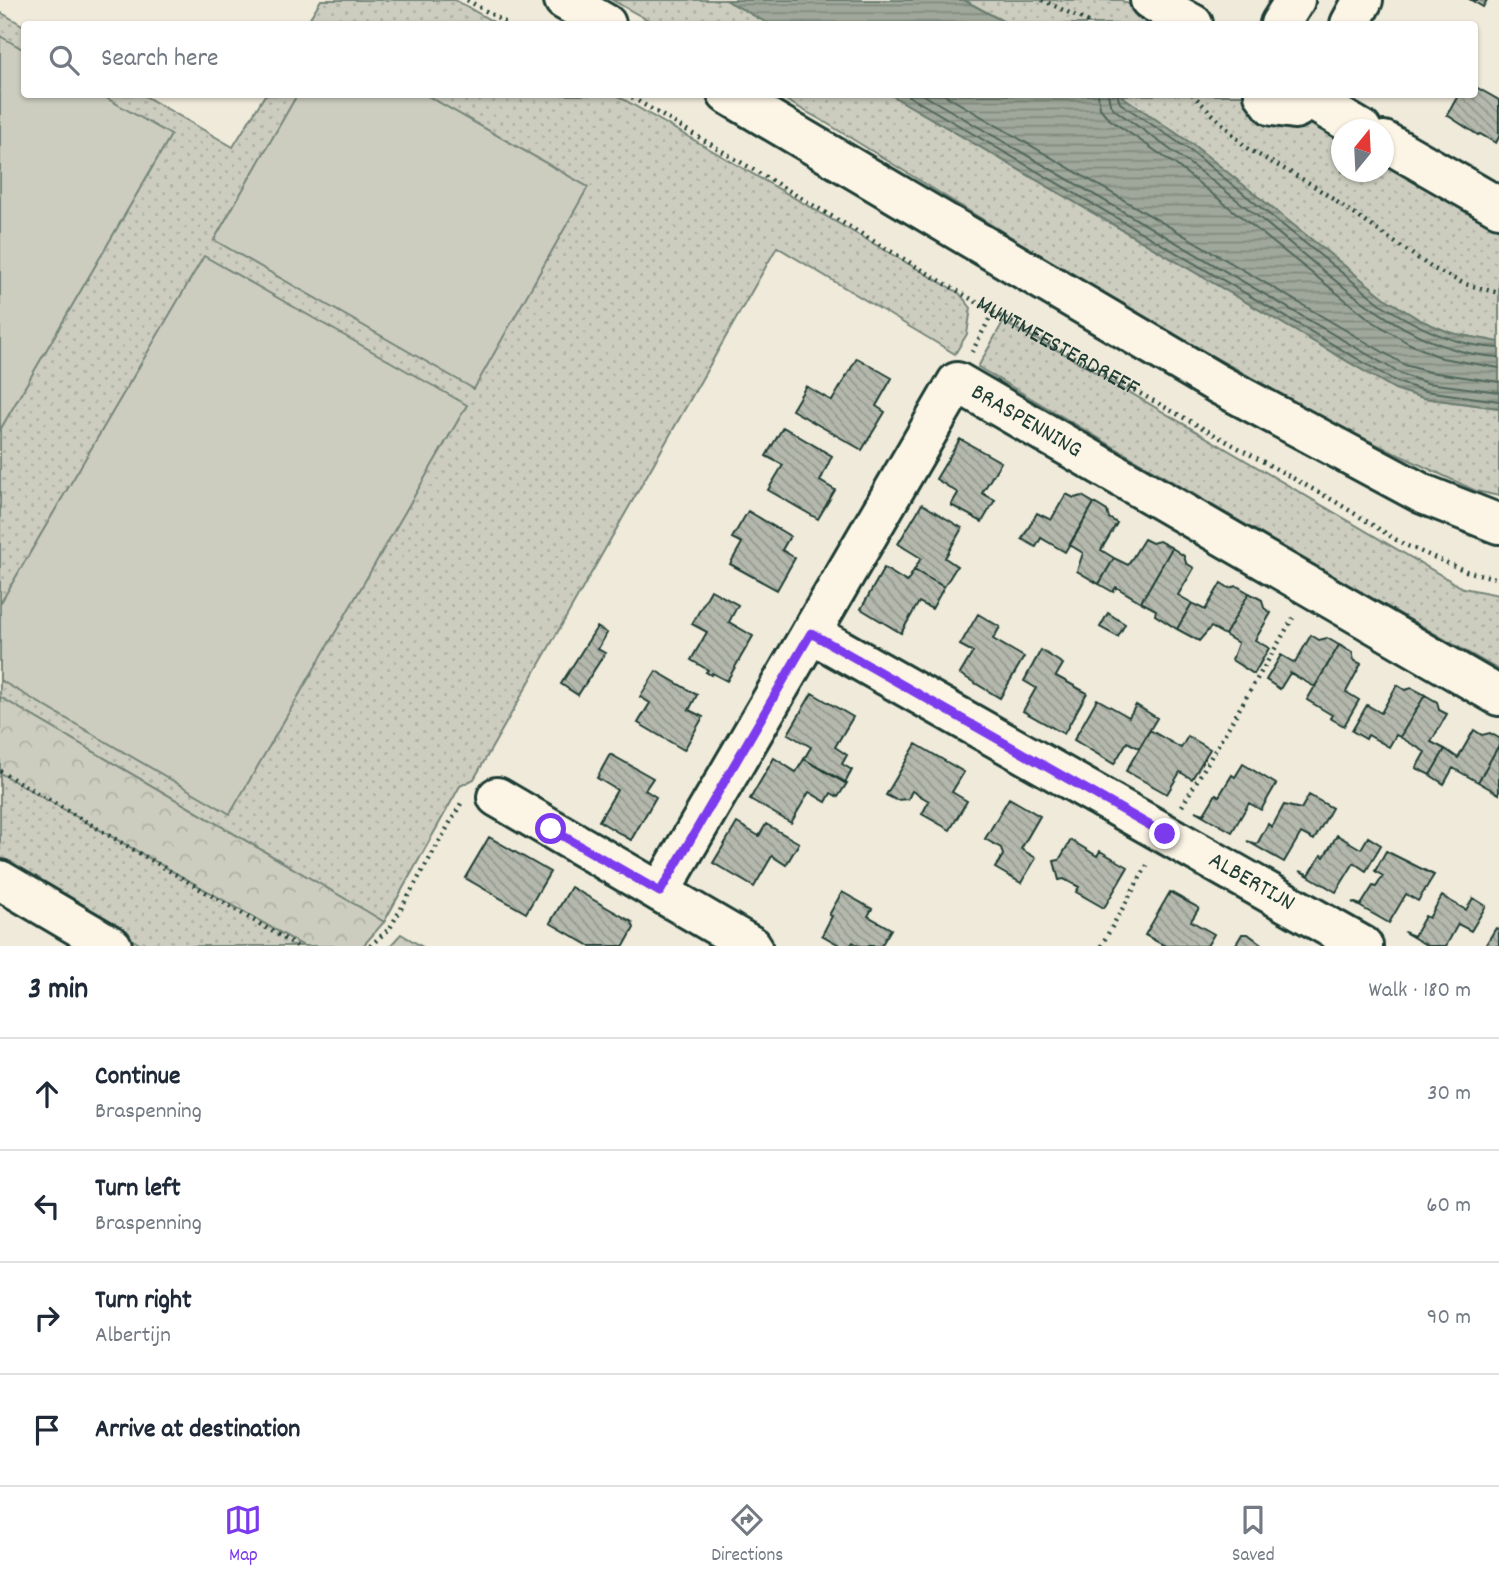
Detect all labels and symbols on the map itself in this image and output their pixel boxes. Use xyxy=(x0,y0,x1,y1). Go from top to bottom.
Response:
north arrow xyxy=(1331,119,1394,182)
street label: MUNTMEESTERDREEF xyxy=(969,288,1145,407)
street label: BRASPENNING xyxy=(964,376,1088,468)
route start xyxy=(535,813,566,844)
route end xyxy=(1149,818,1180,849)
street label: ALBERTIJN xyxy=(1202,844,1301,921)

